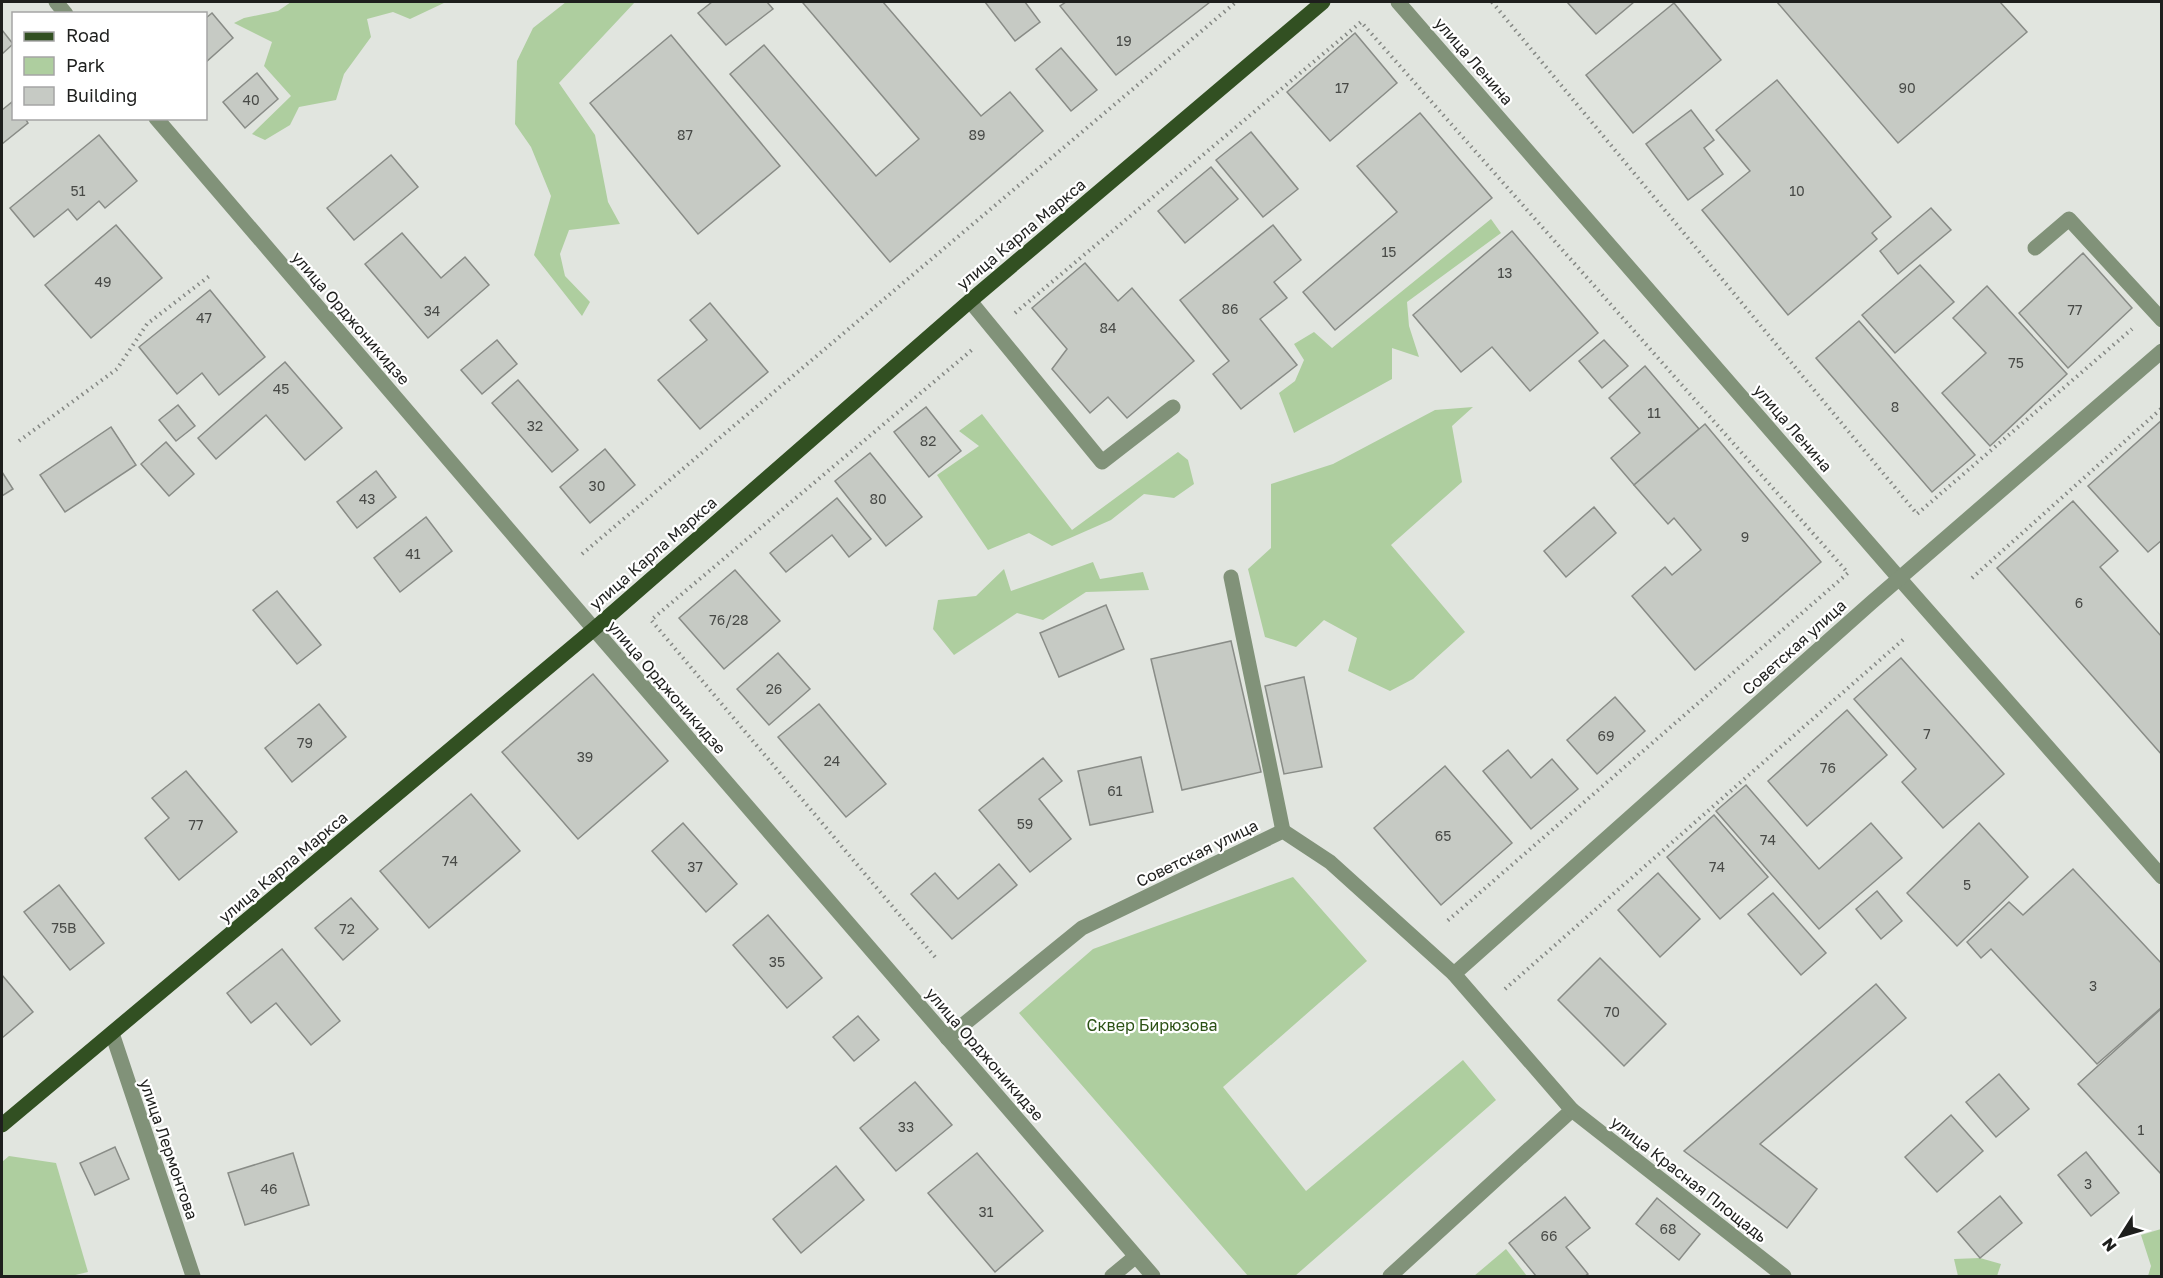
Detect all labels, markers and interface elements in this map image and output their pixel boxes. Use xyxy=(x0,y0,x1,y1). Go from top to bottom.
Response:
legend xyxy=(12,12,207,120)
street label: улица Ленина xyxy=(1430,13,1518,109)
text: Road xyxy=(66,24,110,46)
house number: 19 xyxy=(1116,32,1132,49)
text: Park xyxy=(66,54,105,76)
house number: 17 xyxy=(1335,79,1349,96)
house number: 90 xyxy=(1898,79,1916,96)
text: Building xyxy=(66,84,137,106)
house number: 40 xyxy=(242,91,260,108)
house number: 87 xyxy=(677,126,693,143)
house number: 89 xyxy=(968,126,986,143)
street label: улица Карла Маркса xyxy=(952,174,1090,294)
house number: 51 xyxy=(71,182,86,199)
house number: 10 xyxy=(1789,182,1805,199)
house number: 15 xyxy=(1382,243,1396,260)
street label: улица Орджоникидзе xyxy=(288,247,414,389)
house number: 13 xyxy=(1498,264,1512,281)
house number: 49 xyxy=(94,273,112,290)
house number: 86 xyxy=(1221,300,1239,317)
house number: 77 xyxy=(2068,301,2082,318)
house number: 34 xyxy=(424,302,440,319)
house number: 47 xyxy=(196,309,212,326)
house number: 84 xyxy=(1099,319,1117,336)
house number: 75 xyxy=(2008,354,2024,371)
house number: 45 xyxy=(273,380,289,397)
street label: улица Ленина xyxy=(1749,380,1837,476)
house number: 8 xyxy=(1891,398,1899,415)
house number: 11 xyxy=(1647,404,1661,421)
house number: 32 xyxy=(527,417,543,434)
house number: 82 xyxy=(920,432,936,449)
house number: 30 xyxy=(589,477,605,494)
house number: 43 xyxy=(359,490,375,507)
house number: 80 xyxy=(869,490,887,507)
street label: улица Карла Маркса xyxy=(585,492,721,614)
house number: 9 xyxy=(1741,528,1749,545)
house number: 41 xyxy=(405,545,421,562)
house number: 6 xyxy=(2075,594,2083,611)
street label: Советская улица xyxy=(1738,595,1850,699)
house number: 76/28 xyxy=(709,611,749,628)
street label: улица Орджоникидзе xyxy=(604,616,730,758)
house number: 26 xyxy=(766,680,782,697)
house number: 7 xyxy=(1923,725,1931,742)
house number: 69 xyxy=(1598,727,1614,744)
house number: 79 xyxy=(297,734,313,751)
house number: 39 xyxy=(577,748,593,765)
house number: 24 xyxy=(824,752,840,769)
house number: 76 xyxy=(1820,759,1836,776)
house number: 61 xyxy=(1107,782,1123,799)
street label: улица Карла Маркса xyxy=(214,807,352,927)
house number: 59 xyxy=(1017,815,1033,832)
street label: Советская улица xyxy=(1133,815,1261,891)
house number: 77 xyxy=(189,816,203,833)
house number: 65 xyxy=(1435,827,1451,844)
house number: 74 xyxy=(1760,831,1776,848)
house number: 74 xyxy=(442,852,458,869)
house number: 37 xyxy=(687,858,703,875)
house number: 74 xyxy=(1709,858,1725,875)
house number: 5 xyxy=(1963,876,1971,893)
house number: 75В xyxy=(52,919,76,936)
house number: 72 xyxy=(339,920,355,937)
house number: 35 xyxy=(769,953,785,970)
house number: 3 xyxy=(2089,977,2097,994)
street label: улица Орджоникидзе xyxy=(922,983,1048,1125)
house number: 70 xyxy=(1604,1003,1620,1020)
park label: Сквер Бирюзова xyxy=(1087,1015,1217,1035)
street label: улица Лермонтова xyxy=(136,1076,202,1222)
street label: улица Красная Площадь xyxy=(1607,1112,1771,1246)
house number: 33 xyxy=(898,1118,914,1135)
house number: 1 xyxy=(2138,1121,2145,1138)
house number: 3 xyxy=(2084,1175,2092,1192)
house number: 46 xyxy=(260,1180,278,1197)
house number: 31 xyxy=(979,1203,994,1220)
north arrow xyxy=(2091,1206,2151,1266)
house number: 68 xyxy=(1659,1220,1677,1237)
house number: 66 xyxy=(1541,1227,1557,1244)
text: N xyxy=(2097,1234,2121,1256)

